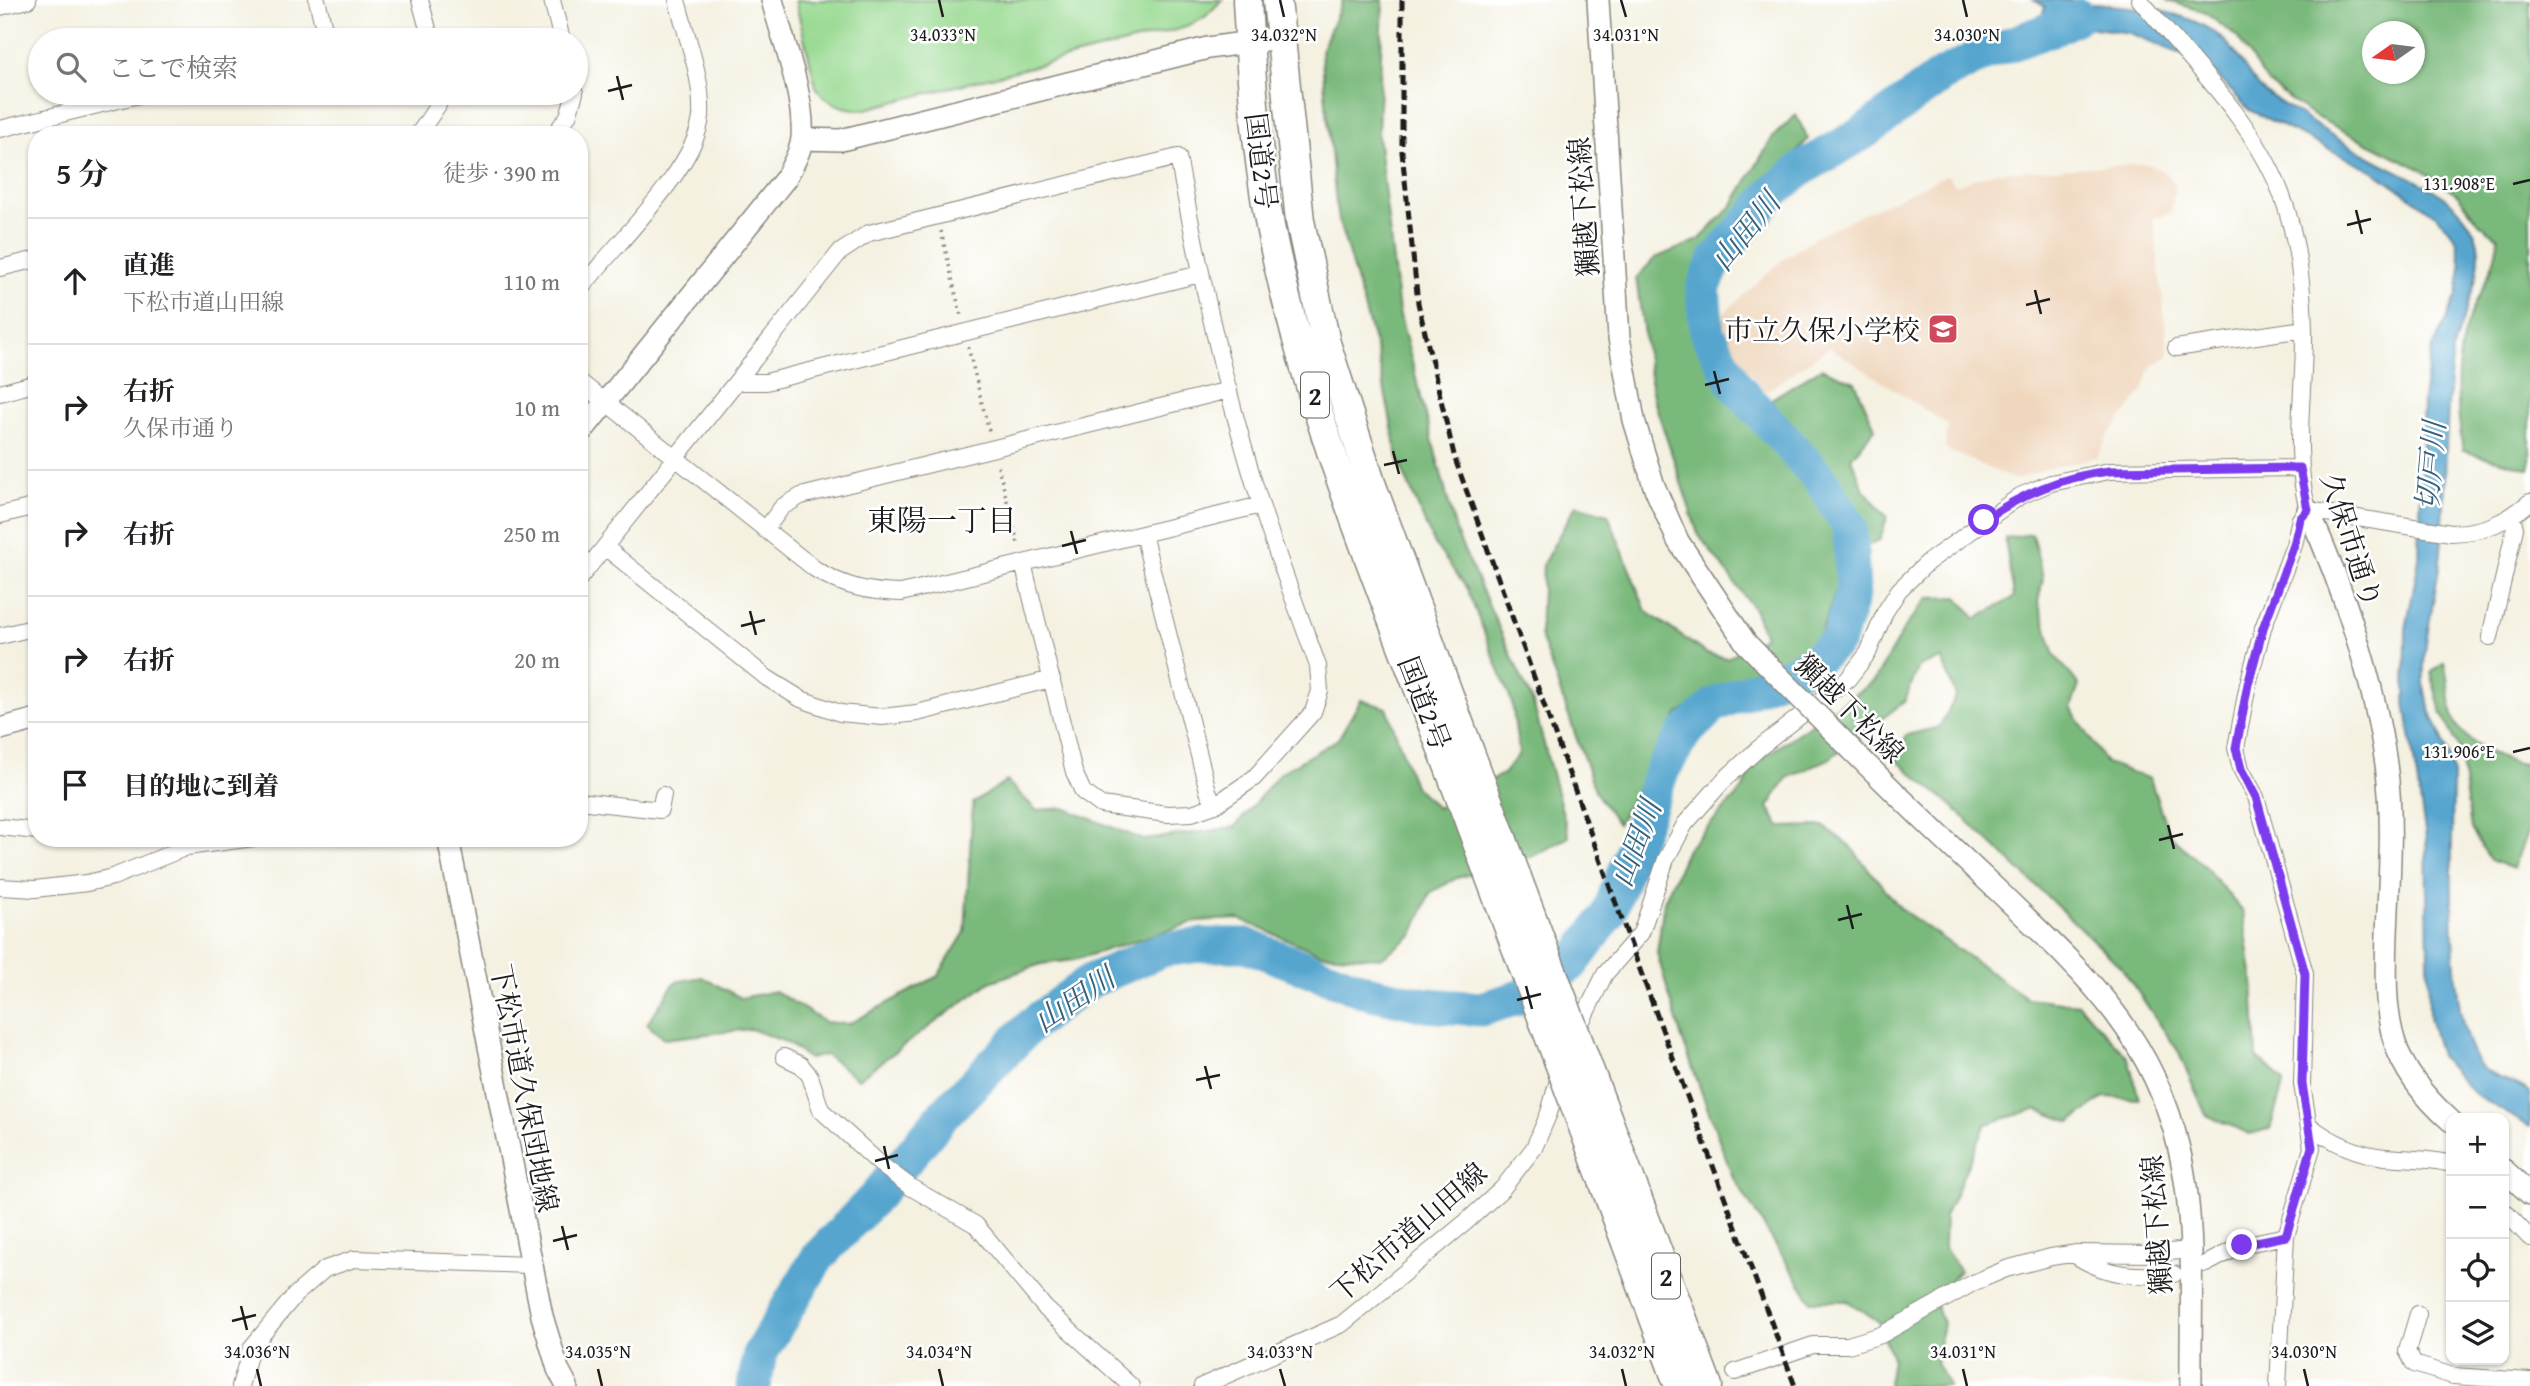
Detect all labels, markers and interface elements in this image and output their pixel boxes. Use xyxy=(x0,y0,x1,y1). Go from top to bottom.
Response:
text: 34.033°N xyxy=(910,21,976,48)
text: 34.032°N xyxy=(1251,21,1317,48)
text: 34.031°N xyxy=(1593,21,1659,48)
text: 34.030°N xyxy=(1934,21,2000,48)
north arrow xyxy=(2362,21,2425,84)
search box xyxy=(28,28,588,105)
icon: search xyxy=(52,48,90,86)
text: ここで検索 xyxy=(108,48,238,87)
street label: 国道2号 xyxy=(1236,110,1288,212)
street label: 獺越下松線 xyxy=(1558,136,1608,278)
text: 5 分 xyxy=(56,151,108,195)
text: 徒歩 · 390 m xyxy=(443,156,560,189)
text: 131.908°E xyxy=(2423,170,2495,197)
water label: 山田川 xyxy=(1700,180,1792,280)
text: 直進 xyxy=(123,245,175,284)
icon: ahead xyxy=(56,262,94,300)
text: 110 m xyxy=(503,265,560,298)
text: 下松市道山田線 xyxy=(123,285,284,318)
place label: 市立久保小学校 xyxy=(1724,309,1920,350)
school or university icon: 市立久保小学校 xyxy=(1926,312,1960,346)
text: 右折 xyxy=(123,371,175,410)
road number: 2 xyxy=(1301,372,1329,418)
icon: right xyxy=(56,388,94,426)
text: 10 m xyxy=(514,391,560,424)
text: 久保市通り xyxy=(123,411,238,444)
water label: 切戸川 xyxy=(2404,416,2456,513)
street label: 久保市通り xyxy=(2311,467,2393,613)
district label: 東陽一丁目 xyxy=(867,498,1017,542)
route start xyxy=(1968,504,1999,535)
icon: right xyxy=(56,514,94,552)
text: 右折 xyxy=(123,514,175,553)
text: 250 m xyxy=(503,517,560,550)
icon: right xyxy=(56,640,94,678)
text: 右折 xyxy=(123,640,175,679)
text: 20 m xyxy=(514,643,560,676)
street label: 獺越下松線 xyxy=(1786,644,1914,772)
street label: 国道2号 xyxy=(1388,650,1462,756)
text: 131.906°E xyxy=(2423,738,2495,765)
icon: arrive xyxy=(56,766,94,804)
text: 目的地に到着 xyxy=(123,766,279,805)
water label: 山田川 xyxy=(1598,790,1673,893)
water label: 山田川 xyxy=(1024,954,1126,1042)
street label: 下松市道久保団地線 xyxy=(481,960,569,1216)
map controls xyxy=(2446,1113,2509,1365)
button: + xyxy=(2446,1113,2509,1176)
street label: 下松市道山田線 xyxy=(1321,1152,1495,1312)
street label: 獺越下松線 xyxy=(2131,1154,2181,1296)
button: − xyxy=(2446,1176,2509,1239)
route end xyxy=(2226,1229,2257,1260)
button: locate xyxy=(2446,1239,2509,1302)
road number: 2 xyxy=(1652,1254,1680,1298)
button: layers xyxy=(2446,1302,2509,1365)
text: 34.036°N xyxy=(224,1338,290,1365)
text: 34.035°N xyxy=(565,1338,631,1365)
text: 34.034°N xyxy=(906,1338,972,1365)
text: 34.033°N xyxy=(1247,1338,1313,1365)
text: 34.032°N xyxy=(1589,1338,1655,1365)
text: 34.031°N xyxy=(1930,1338,1996,1365)
text: 34.030°N xyxy=(2271,1338,2337,1365)

